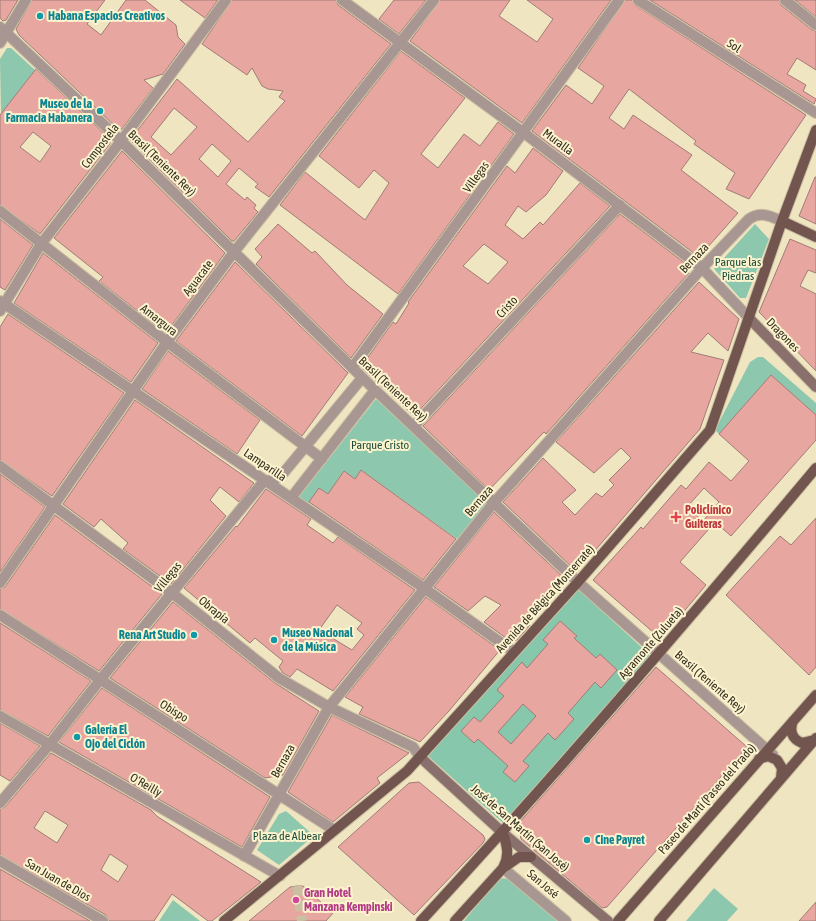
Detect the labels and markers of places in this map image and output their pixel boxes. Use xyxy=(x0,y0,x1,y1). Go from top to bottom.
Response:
place label: Habana Espacios Creativos xyxy=(48,9,166,23)
marker: Habana Espacios Creativos xyxy=(35,11,45,21)
place label: Museo de la Farmacia Habanera xyxy=(6,97,92,125)
marker: Museo de la Farmacia Habanera xyxy=(95,106,105,116)
place label: Policlínico Guiteras xyxy=(685,503,732,531)
marker: Policlínico Guiteras xyxy=(670,511,682,523)
place label: Museo Nacional de la Música xyxy=(282,626,354,654)
place label: Rena Art Studio xyxy=(119,628,186,642)
marker: Rena Art Studio xyxy=(189,630,199,640)
marker: Museo Nacional de la Música xyxy=(269,635,279,645)
place label: Galería El Ojo del Ciclón xyxy=(85,723,145,751)
marker: Galería El Ojo del Ciclón xyxy=(72,732,82,742)
place label: Cine Payret xyxy=(595,833,645,847)
marker: Cine Payret xyxy=(582,835,592,845)
place label: Gran Hotel Manzana Kempinski xyxy=(304,886,393,914)
marker: Gran Hotel Manzana Kempinski xyxy=(291,895,301,905)

